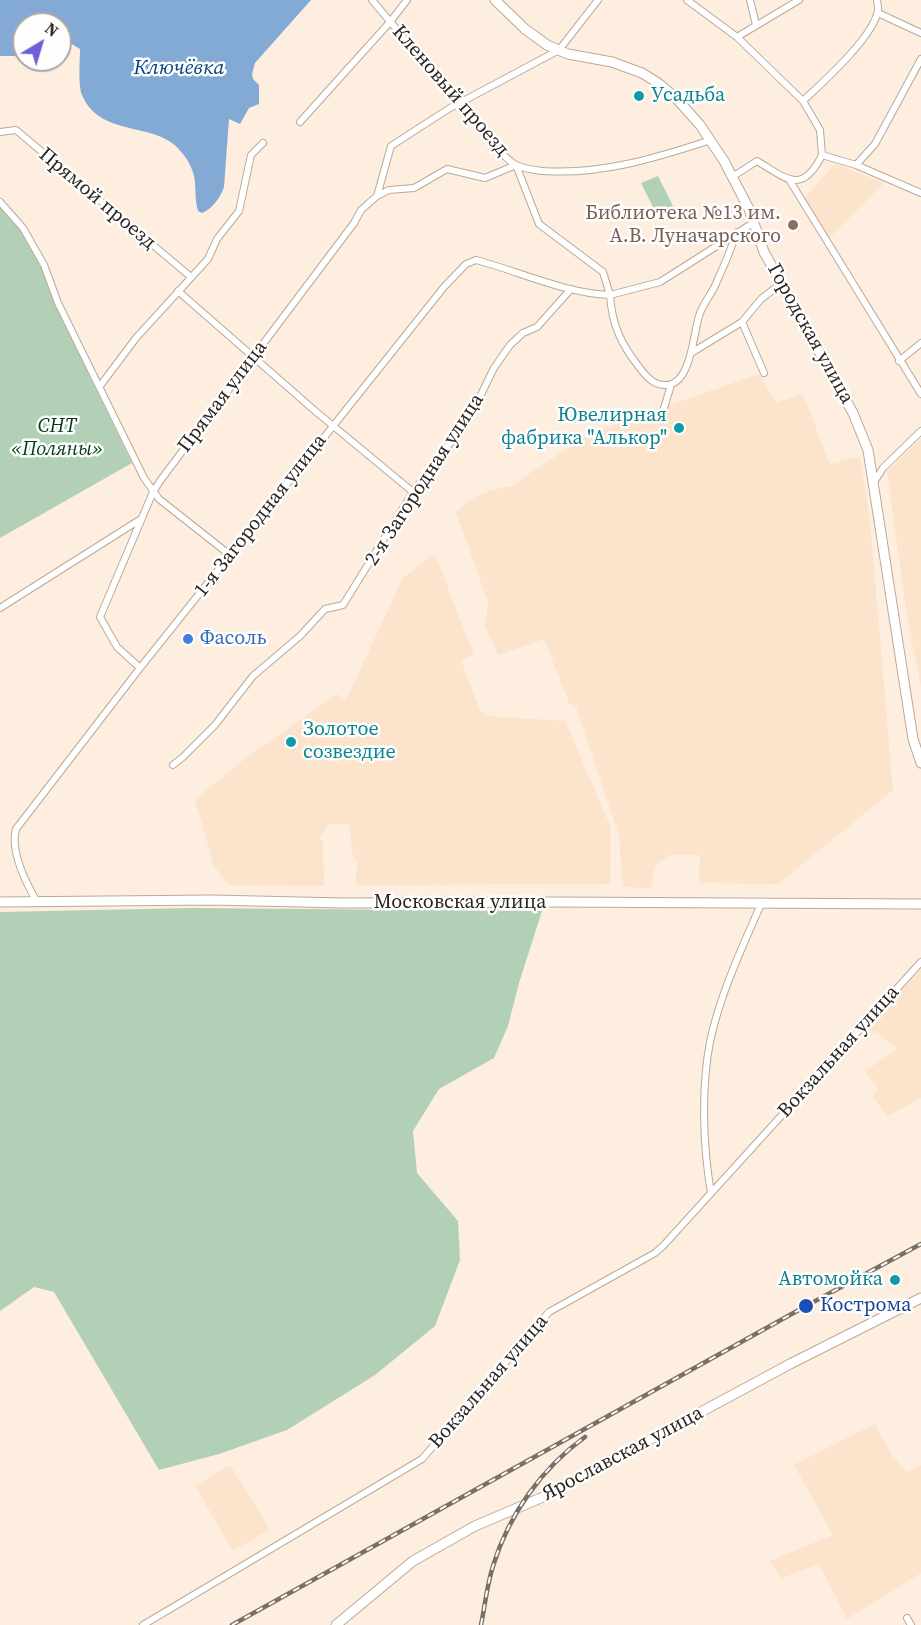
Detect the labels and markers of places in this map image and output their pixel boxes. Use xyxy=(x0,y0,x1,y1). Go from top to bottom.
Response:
place label: Усадьба xyxy=(651,84,725,108)
marker: Усадьба xyxy=(632,89,646,103)
place label: Библиотека №13 им. А.В. Луначарского xyxy=(585,202,781,249)
marker: Библиотека №13 им. А.В. Луначарского xyxy=(786,218,800,232)
place label: Ювелирная фабрика "Алькор" xyxy=(501,404,667,451)
marker: Ювелирная фабрика "Алькор" xyxy=(672,421,686,435)
place label: Фасоль xyxy=(200,627,267,651)
marker: Фасоль xyxy=(181,632,195,646)
place label: Золотое созвездие xyxy=(303,718,396,765)
marker: Золотое созвездие xyxy=(284,735,298,749)
place label: Автомойка xyxy=(778,1268,883,1292)
marker: Автомойка xyxy=(888,1273,902,1287)
place label: Кострома xyxy=(820,1294,911,1318)
marker: Кострома xyxy=(797,1297,815,1315)

